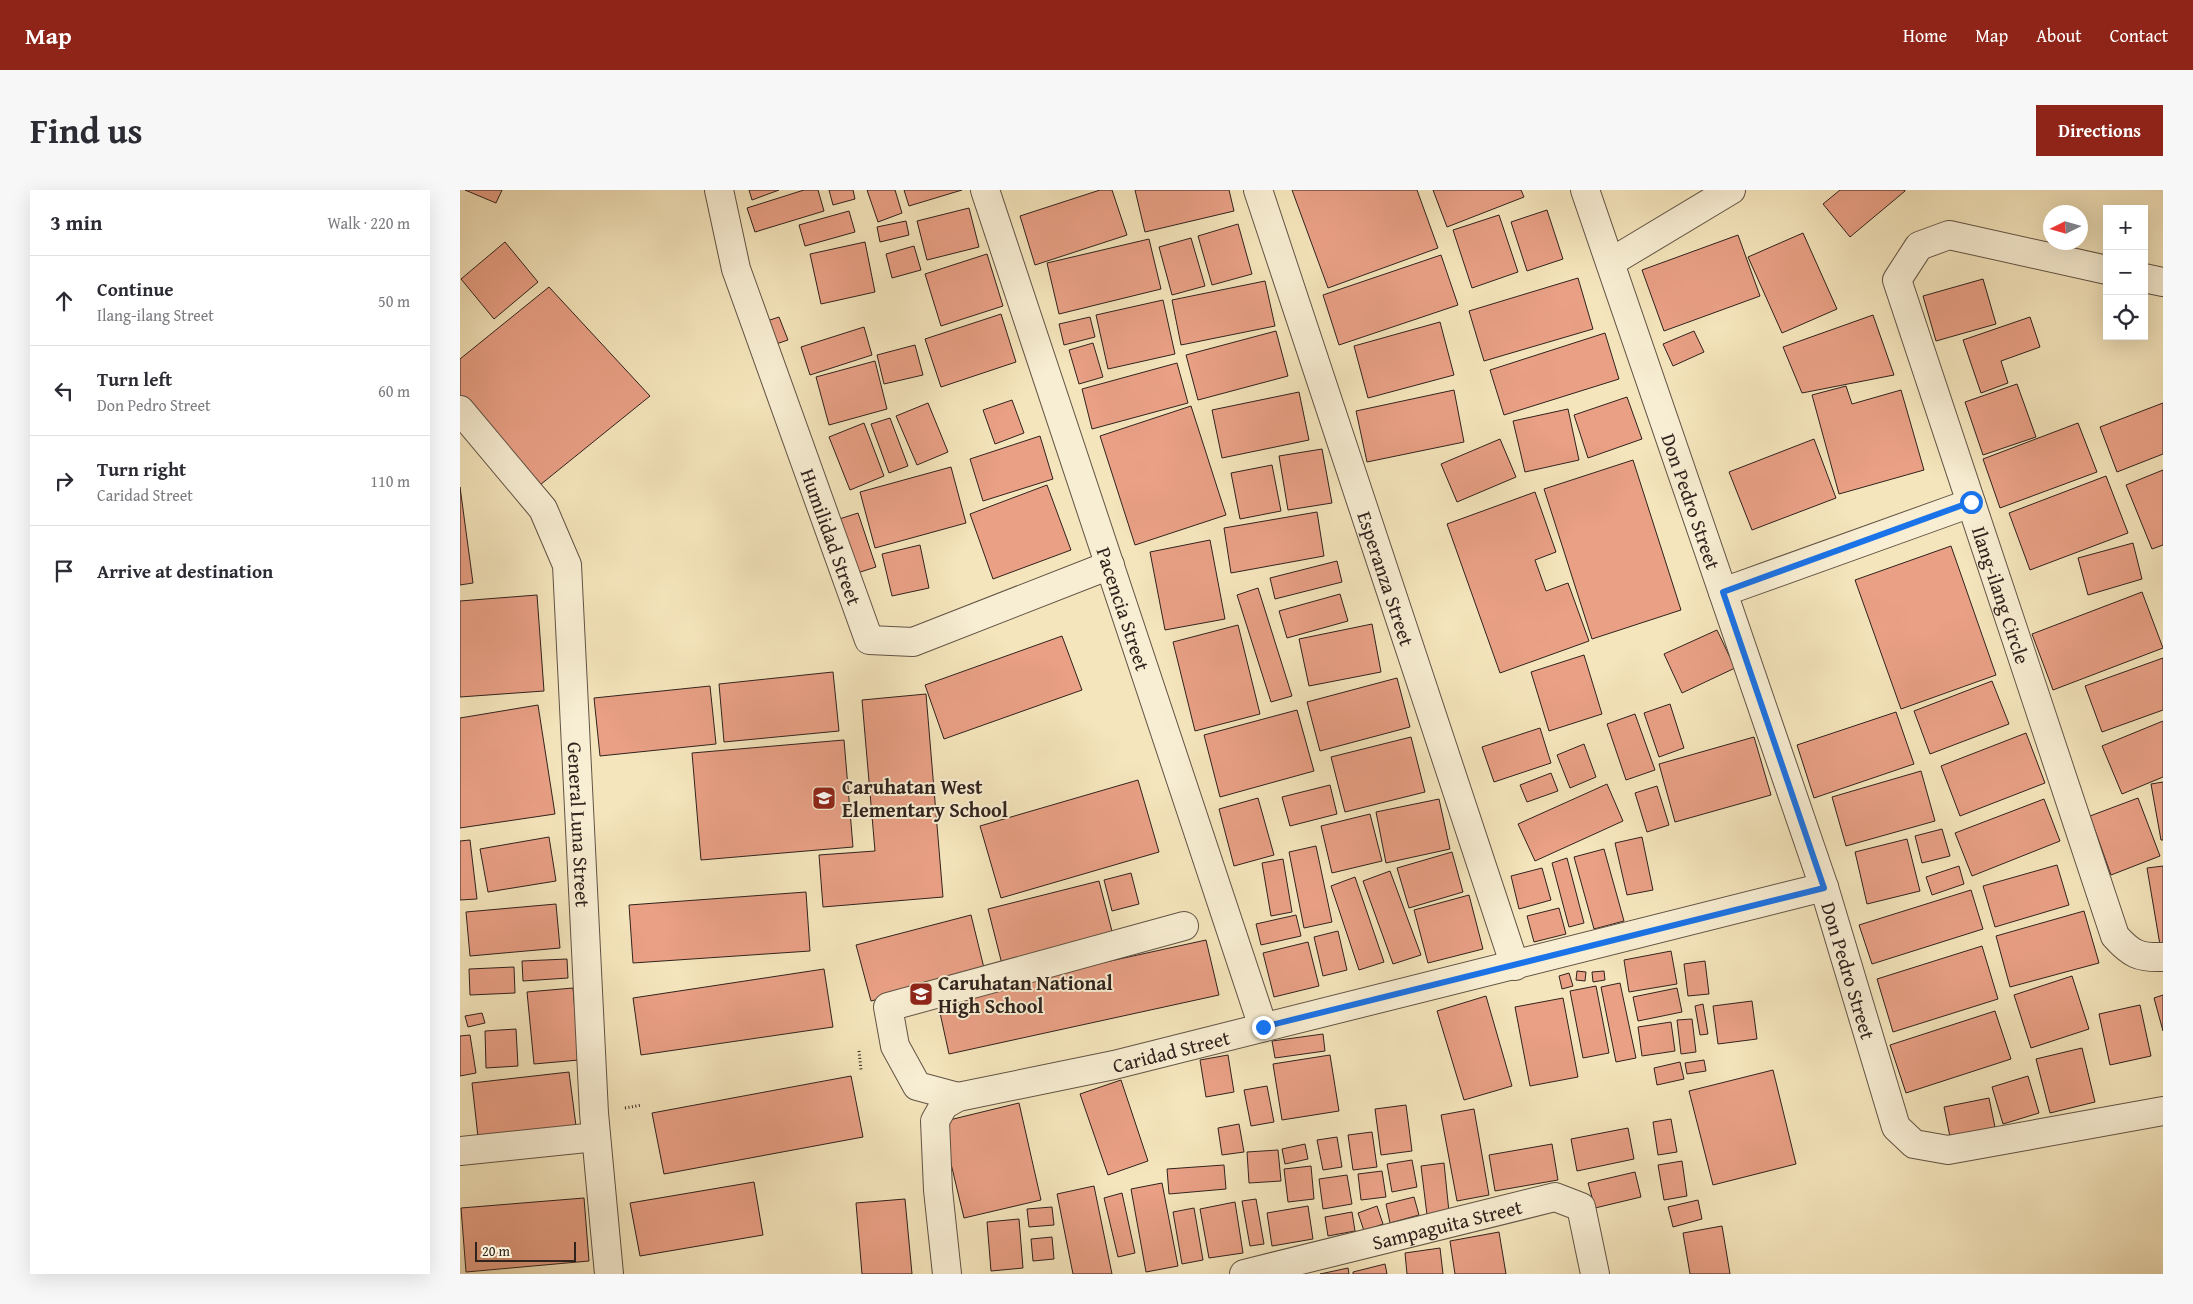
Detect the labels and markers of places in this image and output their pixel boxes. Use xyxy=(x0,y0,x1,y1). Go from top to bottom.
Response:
place label: Caruhatan West Elementary School xyxy=(842,772,1008,824)
school or university icon: Caruhatan West Elementary School xyxy=(811,785,837,811)
place label: Caruhatan National High School xyxy=(938,968,1113,1020)
school or university icon: Caruhatan National High School xyxy=(908,981,934,1007)

